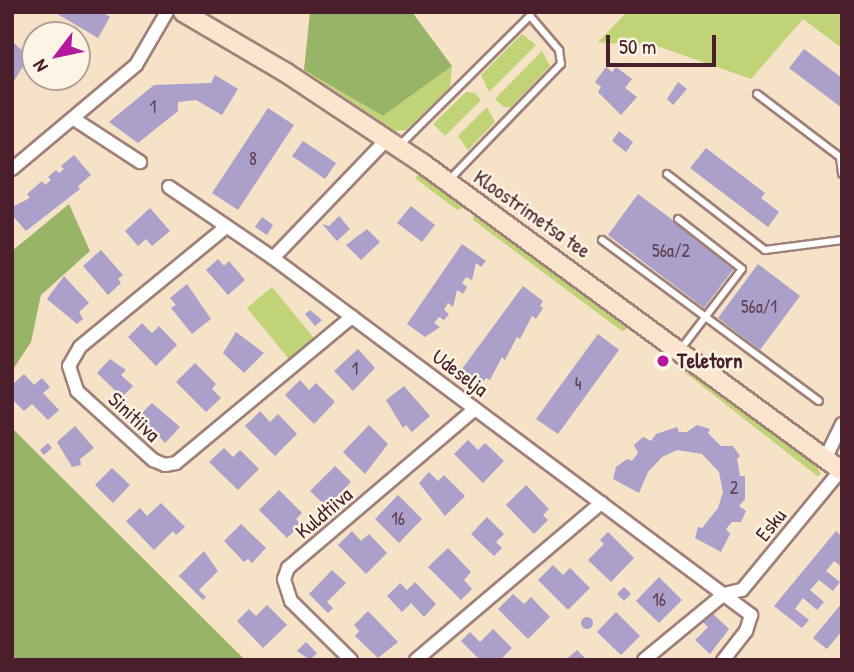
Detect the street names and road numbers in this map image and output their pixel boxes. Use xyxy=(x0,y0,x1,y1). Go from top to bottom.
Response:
street label: Kloostrimetsa tee xyxy=(469,165,595,263)
street label: Udeselja xyxy=(427,344,493,402)
street label: Sinitiiva xyxy=(103,387,165,447)
street label: Kuldtiiva xyxy=(290,482,358,544)
street label: Esku xyxy=(750,504,792,546)

